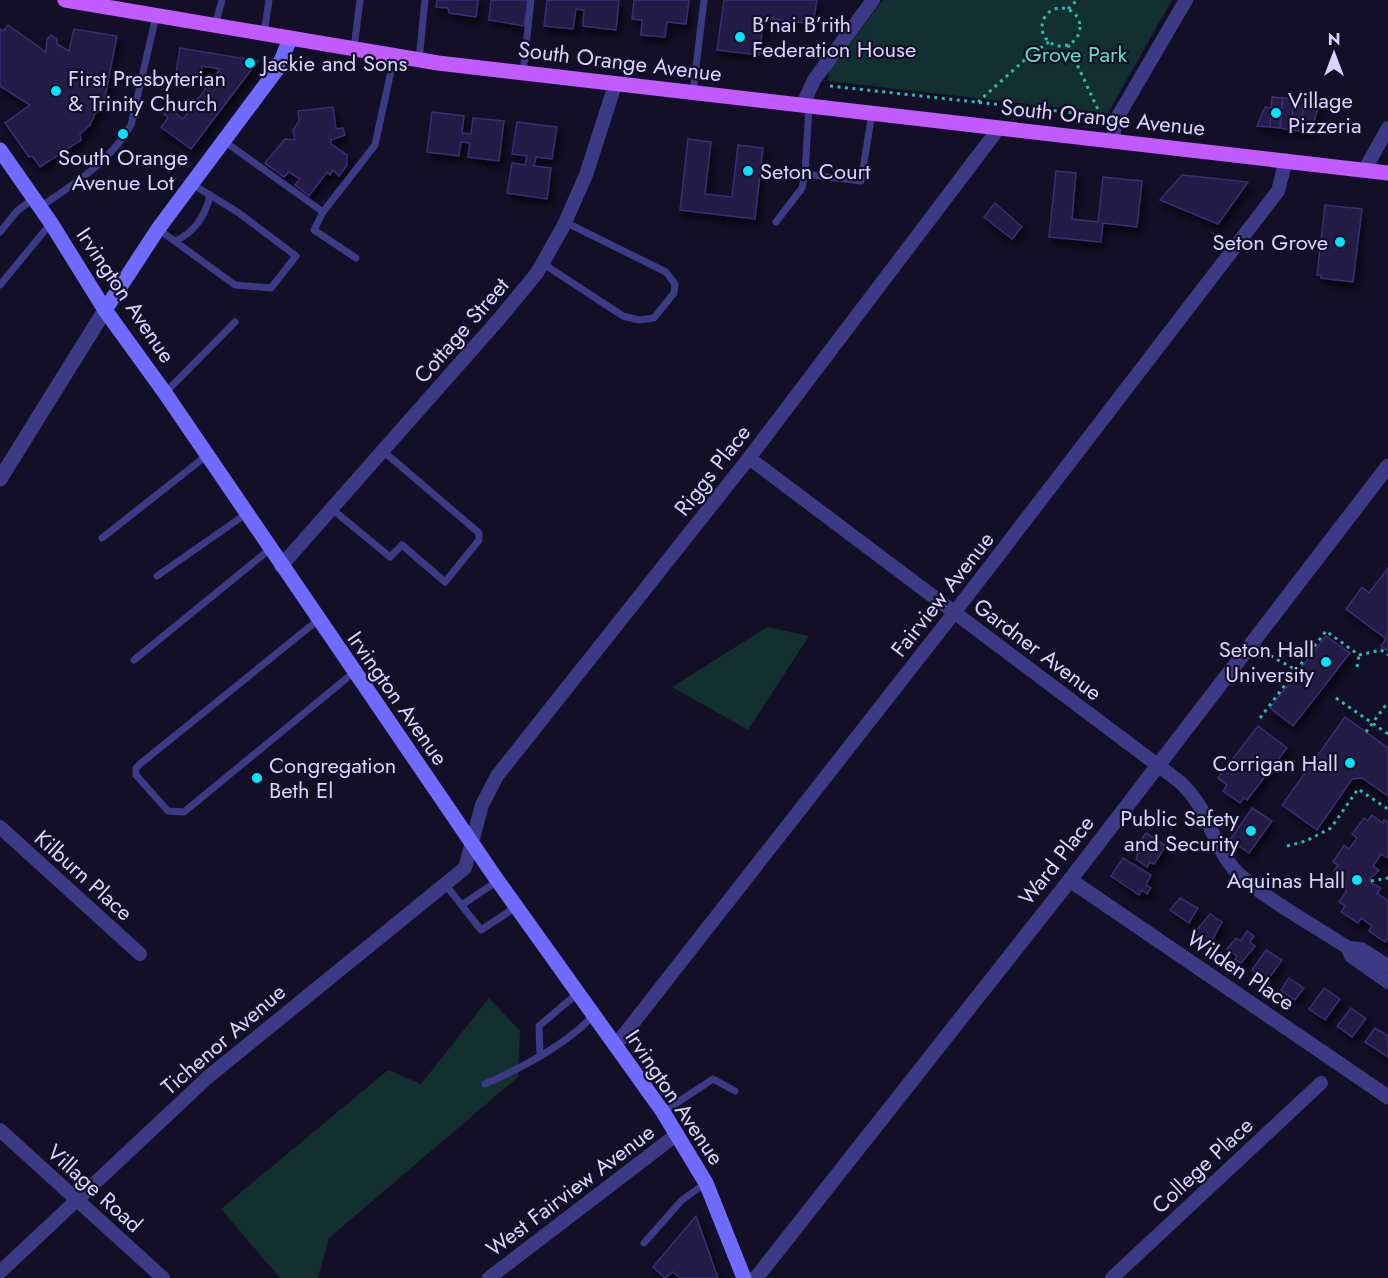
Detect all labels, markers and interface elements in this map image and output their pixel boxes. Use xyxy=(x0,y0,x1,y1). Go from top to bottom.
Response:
place label: B’nai B’rith Federation House xyxy=(752,8,916,65)
north arrow xyxy=(1304,24,1364,84)
text: N xyxy=(1328,28,1340,51)
marker: B’nai B’rith Federation House xyxy=(733,30,747,44)
street label: South Orange Avenue xyxy=(516,33,724,89)
park label: Grove Park xyxy=(1025,38,1128,70)
place label: Jackie and Sons xyxy=(259,47,408,79)
marker: Jackie and Sons xyxy=(243,56,257,70)
place label: First Presbyterian & Trinity Church xyxy=(68,62,226,119)
marker: First Presbyterian & Trinity Church xyxy=(49,84,63,98)
place label: Village Pizzeria xyxy=(1288,84,1362,141)
street label: South Orange Avenue xyxy=(999,90,1207,144)
marker: Village Pizzeria xyxy=(1269,106,1283,120)
marker: South Orange Avenue Lot xyxy=(116,127,130,141)
place label: South Orange Avenue Lot xyxy=(58,141,188,198)
place label: Seton Court xyxy=(760,155,871,187)
marker: Seton Court xyxy=(741,164,755,178)
street label: Irvington Avenue xyxy=(69,221,183,369)
place label: Seton Grove xyxy=(1213,226,1328,258)
marker: Seton Grove xyxy=(1333,235,1347,249)
street label: Cottage Street xyxy=(406,269,517,390)
street label: Riggs Place xyxy=(666,418,758,522)
street label: Fairview Avenue xyxy=(883,525,1001,663)
street label: Gardner Avenue xyxy=(967,590,1109,708)
street label: Irvington Avenue xyxy=(340,624,456,772)
place label: Seton Hall University xyxy=(1219,633,1314,690)
marker: Seton Hall University xyxy=(1319,655,1333,669)
place label: Corrigan Hall xyxy=(1212,747,1338,779)
place label: Congregation Beth El xyxy=(269,749,396,806)
marker: Corrigan Hall xyxy=(1343,756,1357,770)
marker: Congregation Beth El xyxy=(250,771,264,785)
place label: Public Safety and Security xyxy=(1120,802,1239,859)
street label: Ward Place xyxy=(1011,808,1101,912)
street label: Kilburn Place xyxy=(28,822,140,928)
marker: Public Safety and Security xyxy=(1244,824,1258,838)
place label: Aquinas Hall xyxy=(1227,864,1345,896)
marker: Aquinas Hall xyxy=(1350,873,1364,887)
street label: Wilden Place xyxy=(1181,922,1301,1018)
street label: Tichenor Avenue xyxy=(154,976,292,1102)
street label: Irvington Avenue xyxy=(618,1023,732,1171)
street label: College Place xyxy=(1144,1109,1260,1221)
street label: West Fairview Avenue xyxy=(479,1116,661,1264)
street label: Village Road xyxy=(40,1136,150,1240)

